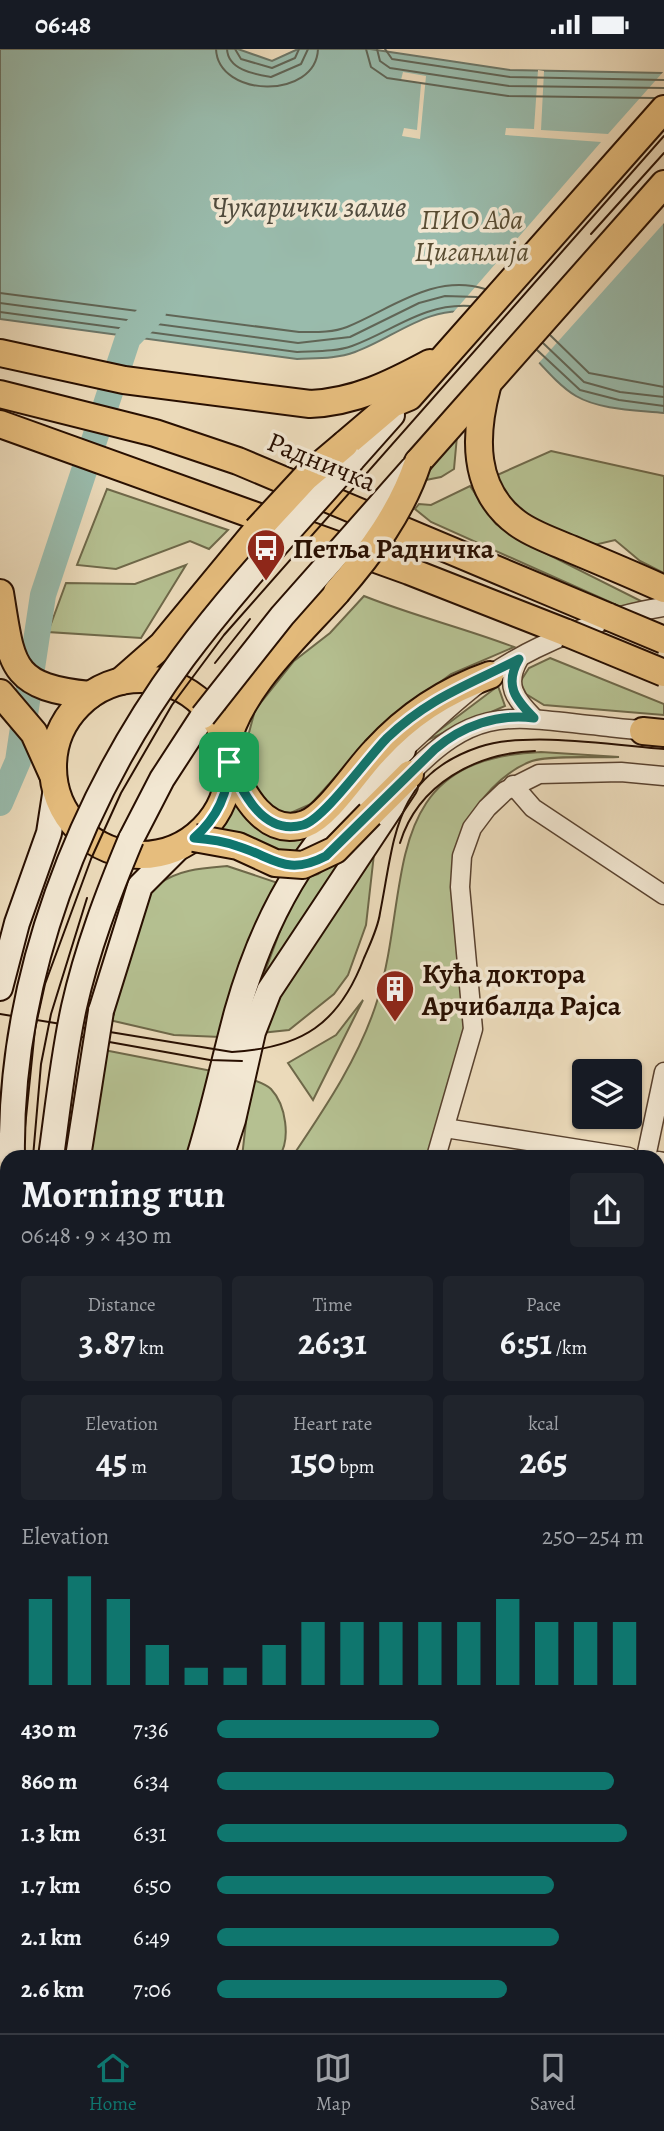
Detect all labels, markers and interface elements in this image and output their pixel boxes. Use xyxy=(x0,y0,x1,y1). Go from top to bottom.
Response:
text: 06:48 xyxy=(35,7,91,42)
water label: Чукарички залив xyxy=(211,187,407,227)
park label: ПИО Ада Циганлија xyxy=(415,201,529,271)
street label: Радничка xyxy=(261,423,382,501)
bus stop icon: Петља Радничка xyxy=(245,527,287,582)
place label: Петља Радничка xyxy=(293,530,495,568)
pin xyxy=(199,732,259,792)
icon: arrive xyxy=(210,743,248,781)
place label: Кућа доктора Арчибалда Рајса xyxy=(421,955,622,1025)
building icon: Кућа доктора Арчибалда Рајса xyxy=(374,968,416,1023)
map controls xyxy=(572,1059,642,1129)
button: layers xyxy=(572,1059,642,1129)
text: Morning run xyxy=(21,1168,225,1220)
button: share xyxy=(570,1173,644,1247)
text: 06:48 · 9 × 430 m xyxy=(21,1220,172,1251)
text: Distance xyxy=(87,1292,156,1318)
text: Time xyxy=(313,1292,352,1318)
text: Pace xyxy=(526,1292,561,1318)
text: 3.87 xyxy=(79,1318,135,1366)
text: 26:31 xyxy=(298,1318,367,1366)
text: 6:51 xyxy=(500,1318,552,1366)
text: km xyxy=(135,1335,164,1361)
text: /km xyxy=(552,1335,587,1361)
text: Elevation xyxy=(85,1411,158,1437)
text: Heart rate xyxy=(293,1411,372,1437)
text: kcal xyxy=(528,1411,559,1437)
text: 45 xyxy=(96,1437,127,1485)
text: 150 xyxy=(290,1437,335,1485)
text: 265 xyxy=(519,1437,568,1485)
text: m xyxy=(127,1454,147,1480)
text: bpm xyxy=(335,1454,375,1480)
text: Elevation xyxy=(21,1521,109,1552)
text: 250–254 m xyxy=(542,1521,644,1552)
text: 430 m xyxy=(21,1714,77,1745)
text: 7:36 xyxy=(133,1714,168,1745)
text: 860 m xyxy=(21,1766,78,1797)
text: 6:34 xyxy=(133,1766,169,1797)
text: 1.3 km xyxy=(21,1818,81,1849)
text: 6:31 xyxy=(133,1818,167,1849)
text: 1.7 km xyxy=(21,1870,81,1901)
text: 6:50 xyxy=(133,1870,171,1901)
text: 2.1 km xyxy=(21,1922,82,1953)
text: 6:49 xyxy=(133,1922,170,1953)
text: 2.6 km xyxy=(21,1974,84,2005)
text: 7:06 xyxy=(133,1974,171,2005)
tab: Home xyxy=(89,2049,137,2117)
tab: Map xyxy=(314,2049,352,2117)
tab: Saved xyxy=(530,2049,575,2117)

